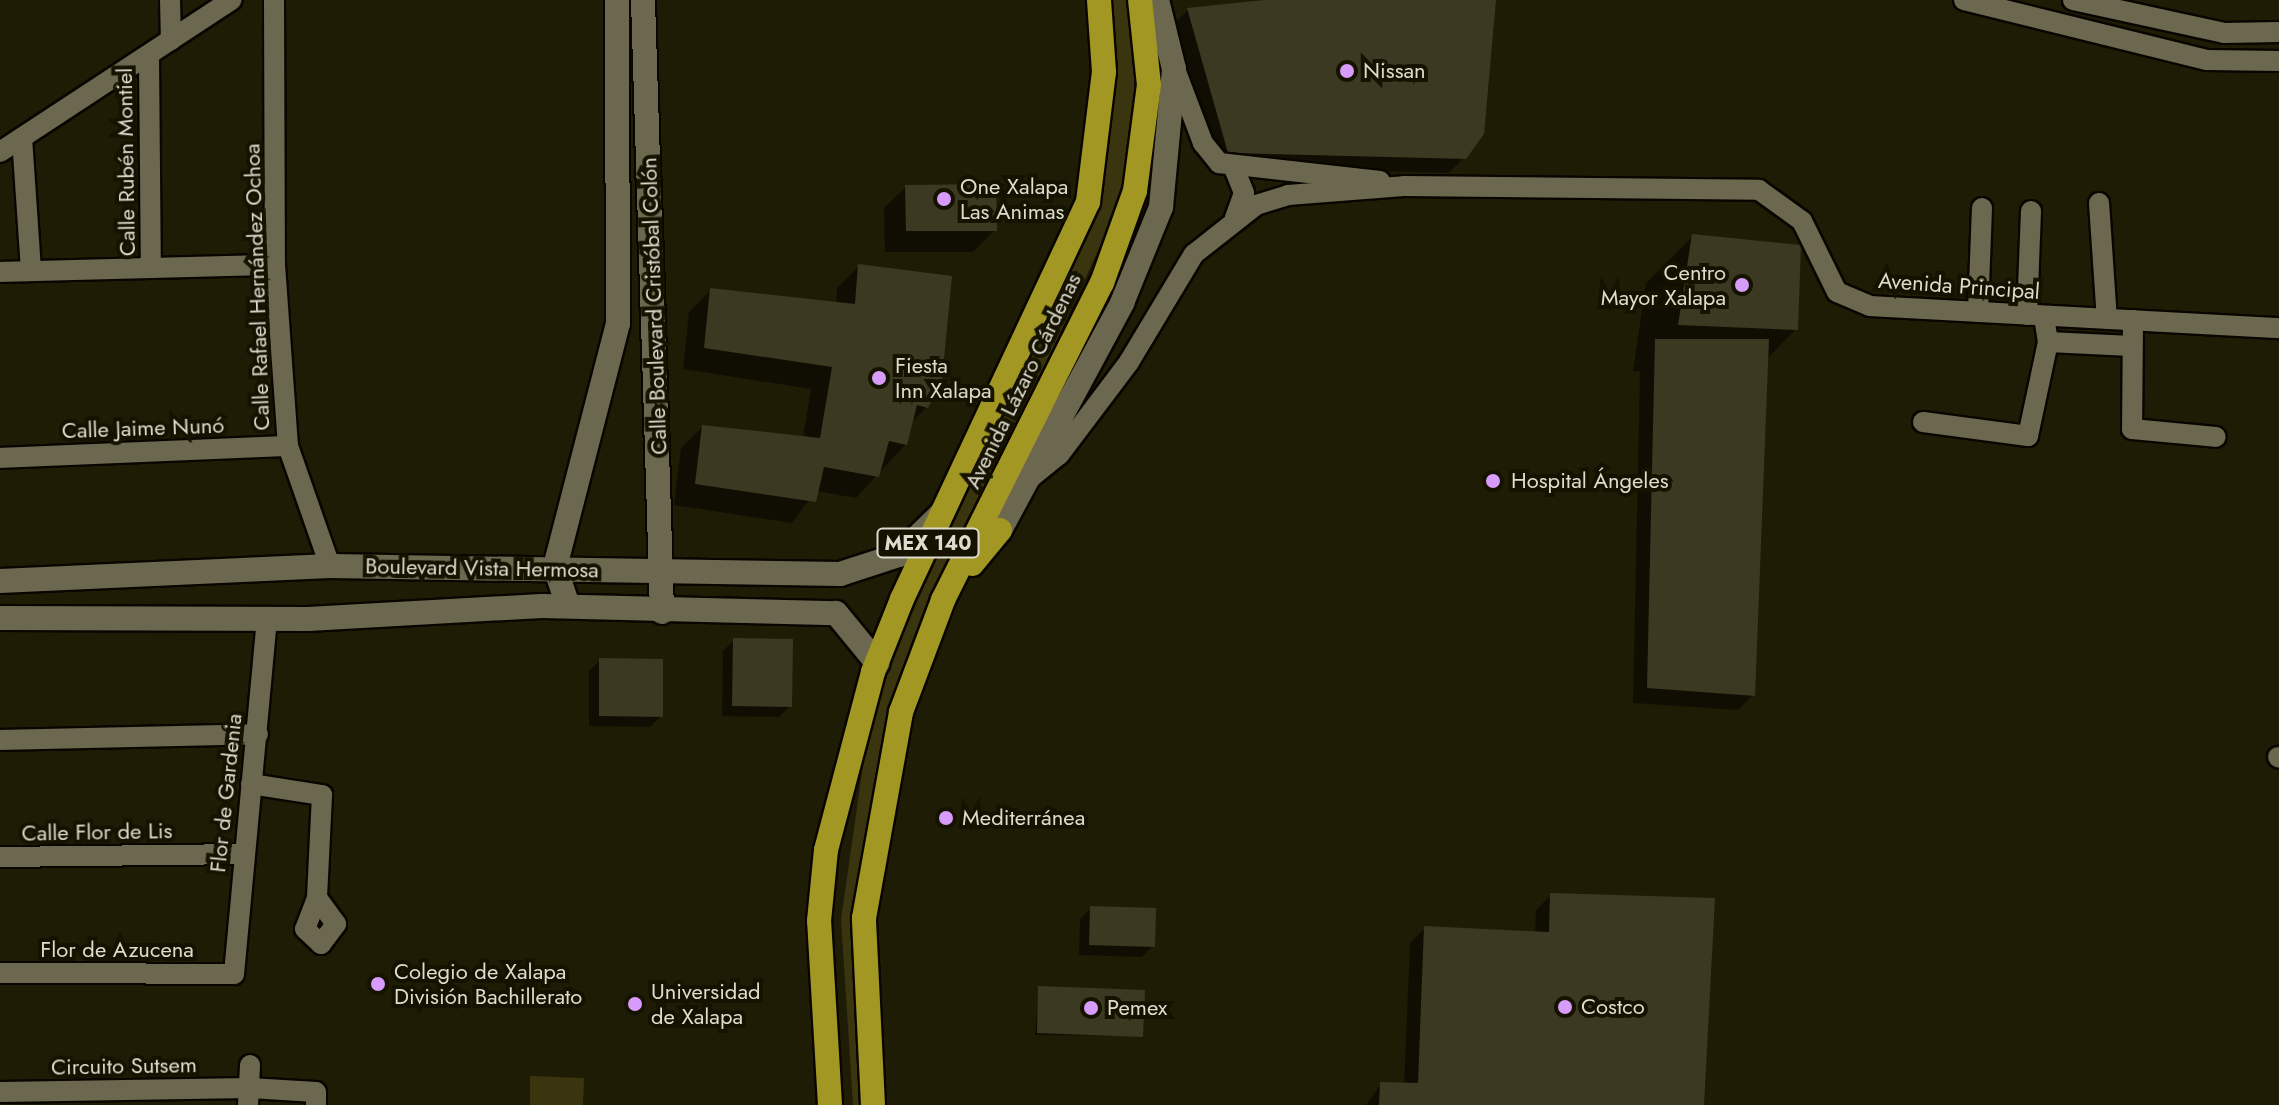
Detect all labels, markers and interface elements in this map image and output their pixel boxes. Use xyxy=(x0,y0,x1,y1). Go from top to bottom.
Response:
place label: Nissan xyxy=(1363,58,1426,84)
marker: Nissan xyxy=(1338,62,1356,80)
street label: Calle Rubén Montiel xyxy=(111,68,141,256)
street label: Calle Rafael Hernández Ochoa xyxy=(239,143,275,431)
street label: Calle Boulevard Cristóbal Colón xyxy=(636,157,672,455)
place label: One Xalapa Las Animas xyxy=(960,173,1068,224)
marker: One Xalapa Las Animas xyxy=(935,190,953,208)
place label: Centro Mayor Xalapa xyxy=(1601,259,1726,310)
street label: Avenida Principal xyxy=(1877,267,2041,305)
street label: Avenida Lázaro Cárdenas xyxy=(959,269,1087,493)
marker: Centro Mayor Xalapa xyxy=(1733,276,1751,294)
place label: Fiesta Inn Xalapa xyxy=(895,352,992,404)
marker: Fiesta Inn Xalapa xyxy=(870,369,888,387)
street label: Calle Jaime Nunó xyxy=(61,412,225,444)
place label: Hospital Ángeles xyxy=(1511,468,1669,494)
marker: Hospital Ángeles xyxy=(1482,470,1504,492)
road number: MEX 140 xyxy=(876,527,980,559)
street label: Boulevard Vista Hermosa xyxy=(365,553,599,583)
street label: Flor de Gardenia xyxy=(205,712,247,874)
place label: Mediterránea xyxy=(962,805,1085,831)
marker: Mediterránea xyxy=(937,809,955,827)
street label: Calle Flor de Lis xyxy=(21,817,173,847)
street label: Flor de Azucena xyxy=(40,937,194,963)
place label: Colegio de Xalapa División Bachillerato xyxy=(394,958,582,1010)
marker: Colegio de Xalapa División Bachillerato xyxy=(369,975,387,993)
place label: Universidad de Xalapa xyxy=(651,978,761,1030)
place label: Costco xyxy=(1581,994,1645,1020)
marker: Universidad de Xalapa xyxy=(626,995,644,1013)
place label: Pemex xyxy=(1107,995,1167,1021)
marker: Costco xyxy=(1556,998,1574,1016)
marker: Pemex xyxy=(1082,999,1100,1017)
street label: Circuito Sutsem xyxy=(51,1052,197,1080)

